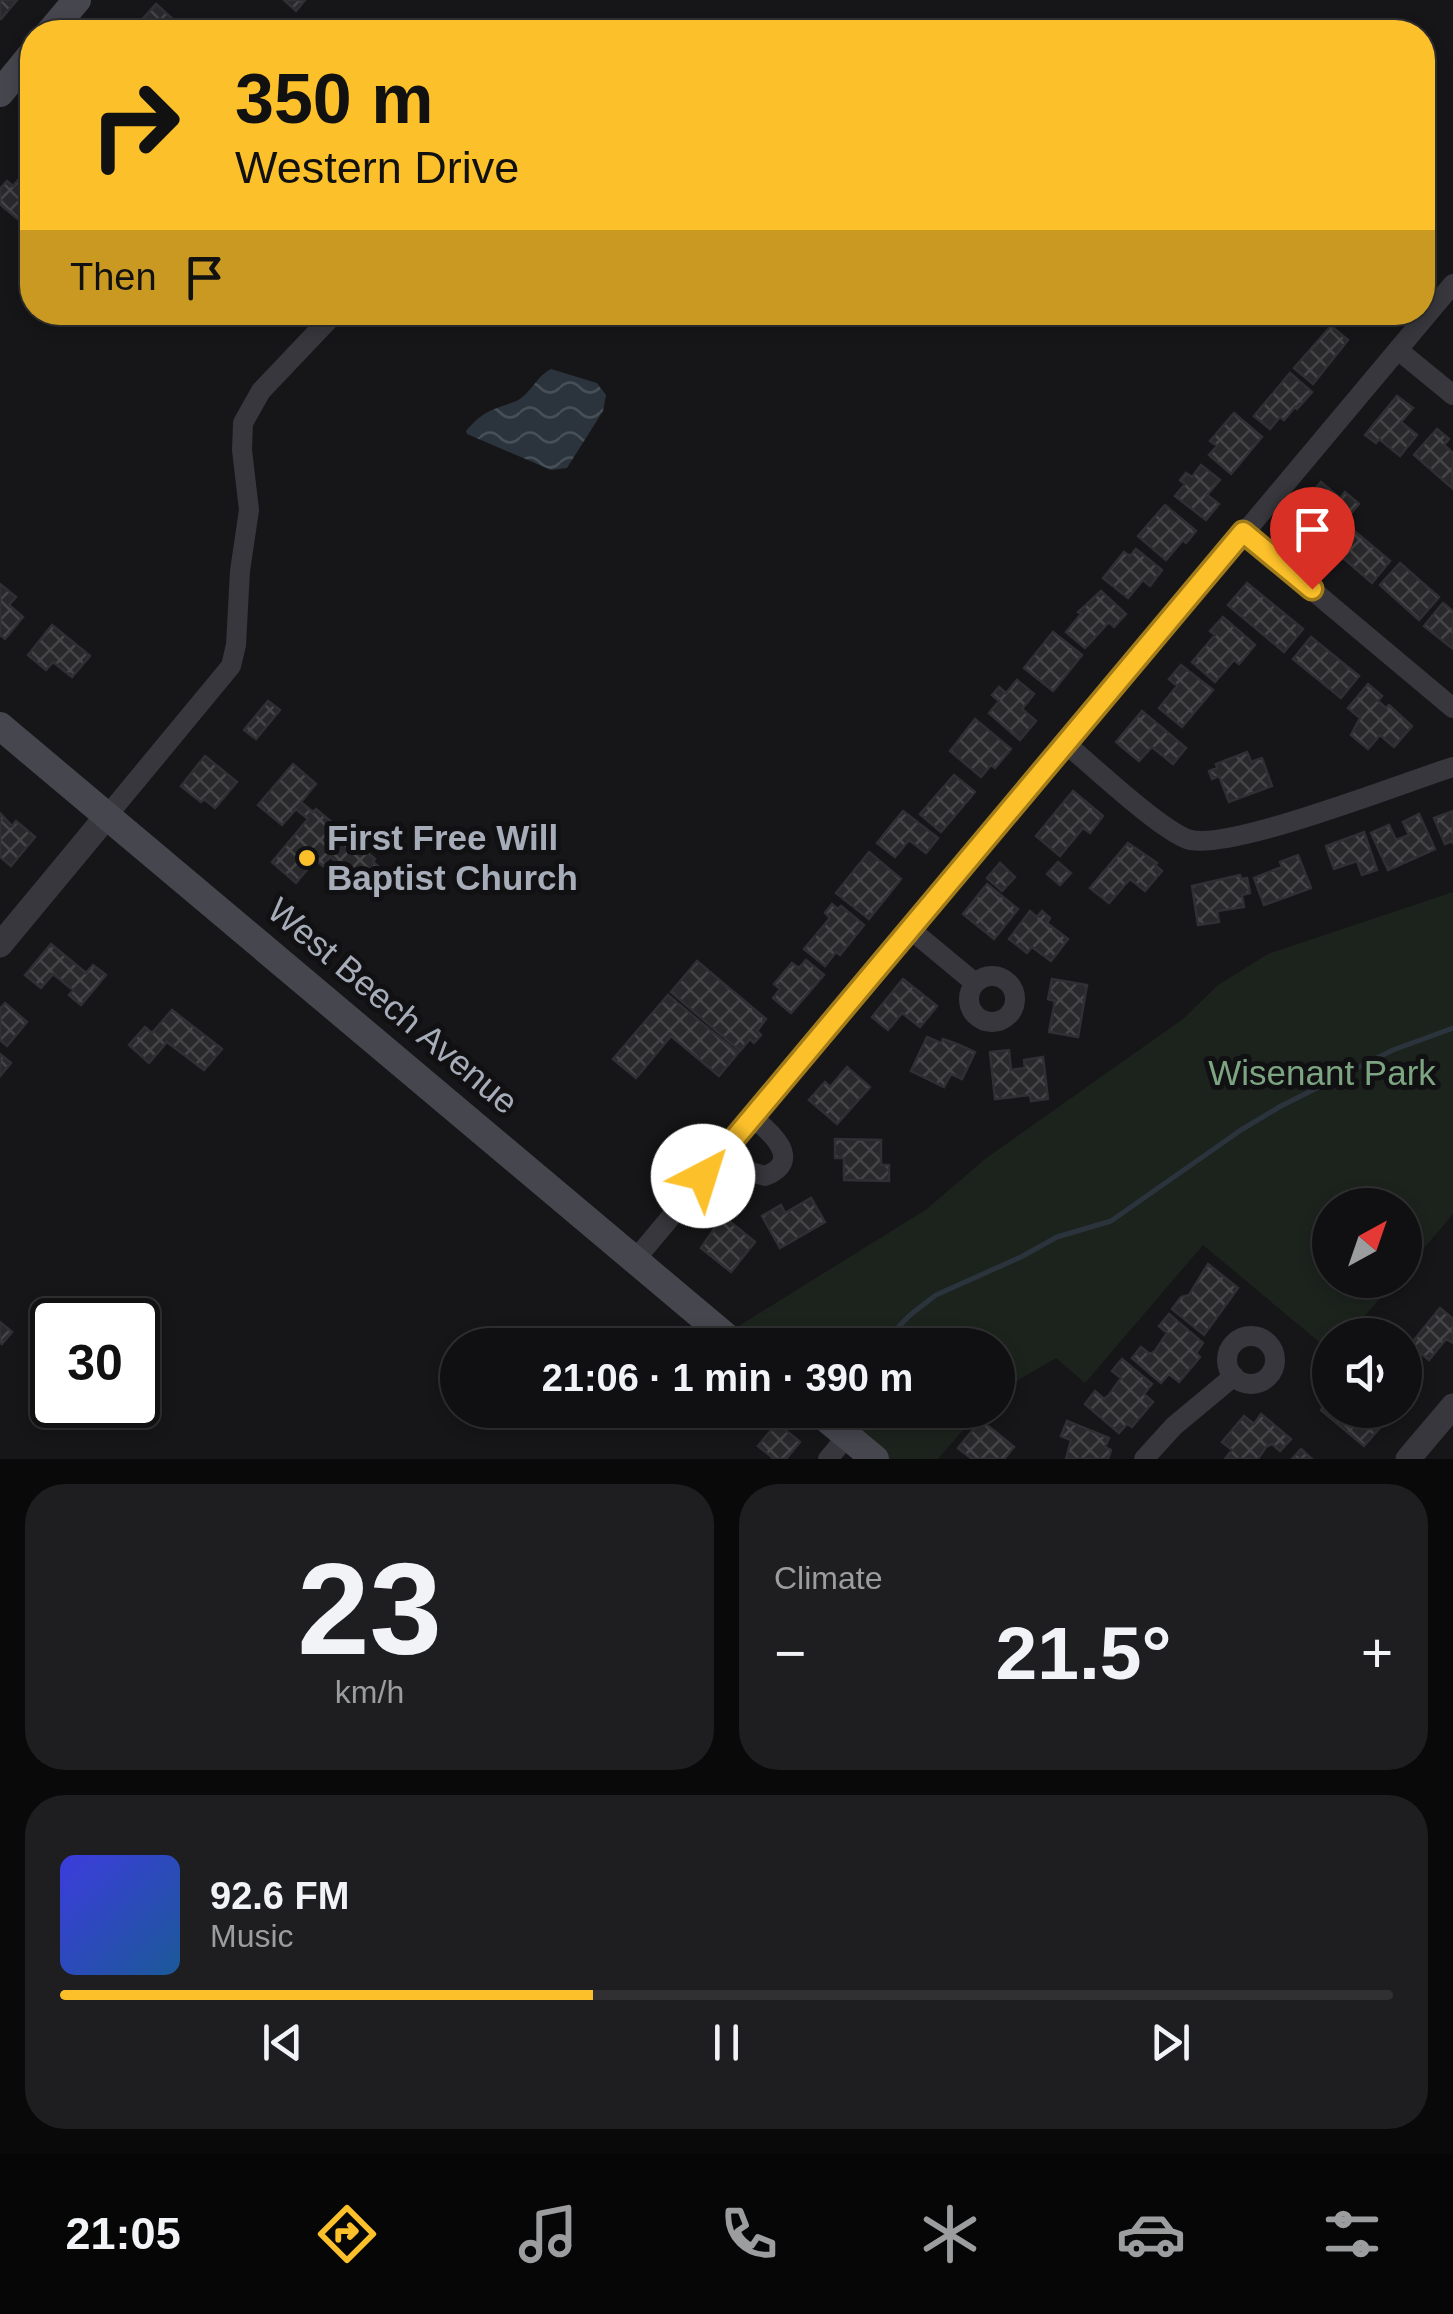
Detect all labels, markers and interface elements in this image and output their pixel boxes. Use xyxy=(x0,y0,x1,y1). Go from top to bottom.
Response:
icon: right xyxy=(70,60,200,190)
text: 350 m xyxy=(235,60,433,138)
text: Western Drive xyxy=(235,142,519,193)
icon: arrive xyxy=(177,250,232,305)
text: Then xyxy=(70,256,157,298)
pin xyxy=(1270,487,1355,590)
icon: arrive xyxy=(1285,502,1340,557)
place label: First Free Will Baptist Church xyxy=(327,818,578,897)
marker: First Free Will Baptist Church xyxy=(296,847,318,869)
street label: West Beech Avenue xyxy=(261,890,526,1121)
park label: Wisenant Park xyxy=(1208,1053,1436,1092)
position arrow xyxy=(651,1124,755,1228)
north arrow xyxy=(1312,1188,1422,1298)
map controls xyxy=(1312,1188,1422,1428)
speed limit sign: 30 xyxy=(30,1298,160,1428)
button: sound xyxy=(1312,1318,1422,1428)
text: 21:06 · 1 min · 390 m xyxy=(542,1357,913,1399)
text: 23 xyxy=(297,1536,442,1682)
text: Climate xyxy=(774,1560,882,1596)
text: 21.5° xyxy=(996,1611,1171,1695)
text: − xyxy=(774,1622,806,1684)
text: + xyxy=(1361,1622,1393,1684)
text: km/h xyxy=(335,1674,404,1710)
text: 92.6 FM xyxy=(210,1875,349,1917)
text: Music xyxy=(210,1918,294,1954)
icon: previous xyxy=(255,2015,310,2070)
icon: pause xyxy=(699,2015,754,2070)
icon: next xyxy=(1143,2015,1198,2070)
icon: directions xyxy=(312,2199,382,2269)
icon: music xyxy=(513,2199,583,2269)
icon: phone xyxy=(714,2199,784,2269)
icon: climate xyxy=(915,2199,985,2269)
icon: car xyxy=(1116,2199,1186,2269)
icon: filters xyxy=(1317,2199,1387,2269)
text: 21:05 xyxy=(66,2208,181,2259)

